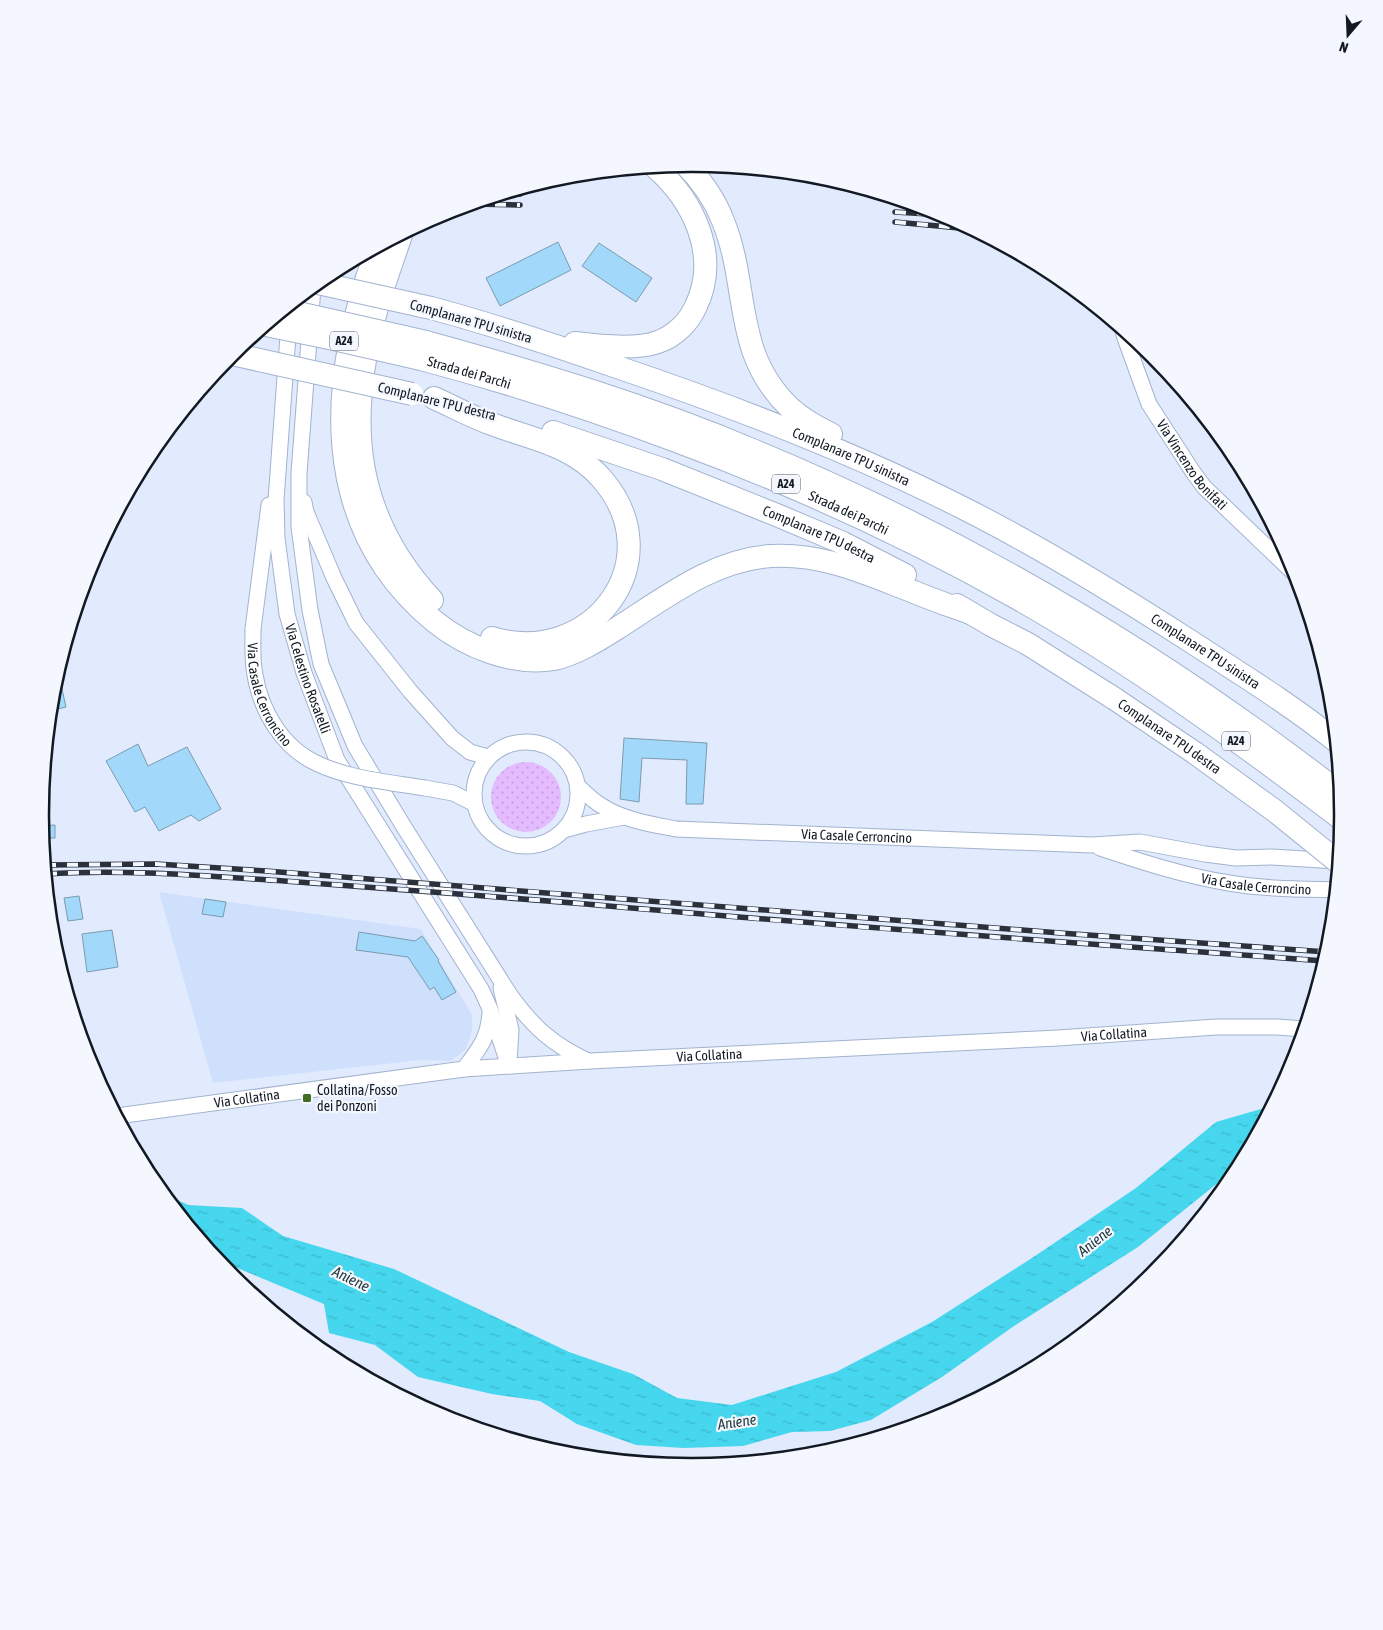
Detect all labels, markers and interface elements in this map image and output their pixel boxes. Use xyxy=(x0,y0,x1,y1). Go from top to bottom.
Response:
north arrow xyxy=(1323,10,1373,60)
text: N xyxy=(1337,38,1350,56)
street label: Complanare TPU sinistra xyxy=(408,296,534,346)
road number: A24 xyxy=(330,332,358,351)
street label: Strada dei Parchi xyxy=(426,353,513,392)
street label: Complanare TPU destra xyxy=(376,379,498,423)
street label: Via Vincenzo Bonifati xyxy=(1153,417,1230,513)
street label: Complanare TPU sinistra xyxy=(790,424,913,489)
road number: A24 xyxy=(772,474,800,494)
street label: Strada dei Parchi xyxy=(806,487,891,538)
street label: Complanare TPU destra xyxy=(760,502,878,566)
street label: Complanare TPU sinistra xyxy=(1148,610,1263,692)
street label: Via Celestino Rosatelli xyxy=(282,622,334,735)
street label: Via Casale Cerroncino xyxy=(245,642,295,750)
street label: Complanare TPU destra xyxy=(1115,695,1224,777)
road number: A24 xyxy=(1222,731,1250,750)
street label: Via Casale Cerroncino xyxy=(801,826,912,846)
street label: Via Casale Cerroncino xyxy=(1200,870,1311,897)
street label: Via Collatina xyxy=(1080,1024,1147,1044)
street label: Via Collatina xyxy=(676,1046,743,1065)
place label: Collatina/Fosso dei Ponzoni xyxy=(317,1082,398,1114)
street label: Via Collatina xyxy=(213,1086,281,1111)
marker: Collatina/Fosso dei Ponzoni xyxy=(301,1092,313,1104)
water label: Aniene xyxy=(1073,1222,1115,1260)
water label: Aniene xyxy=(329,1262,373,1295)
water label: Aniene xyxy=(715,1410,758,1433)

